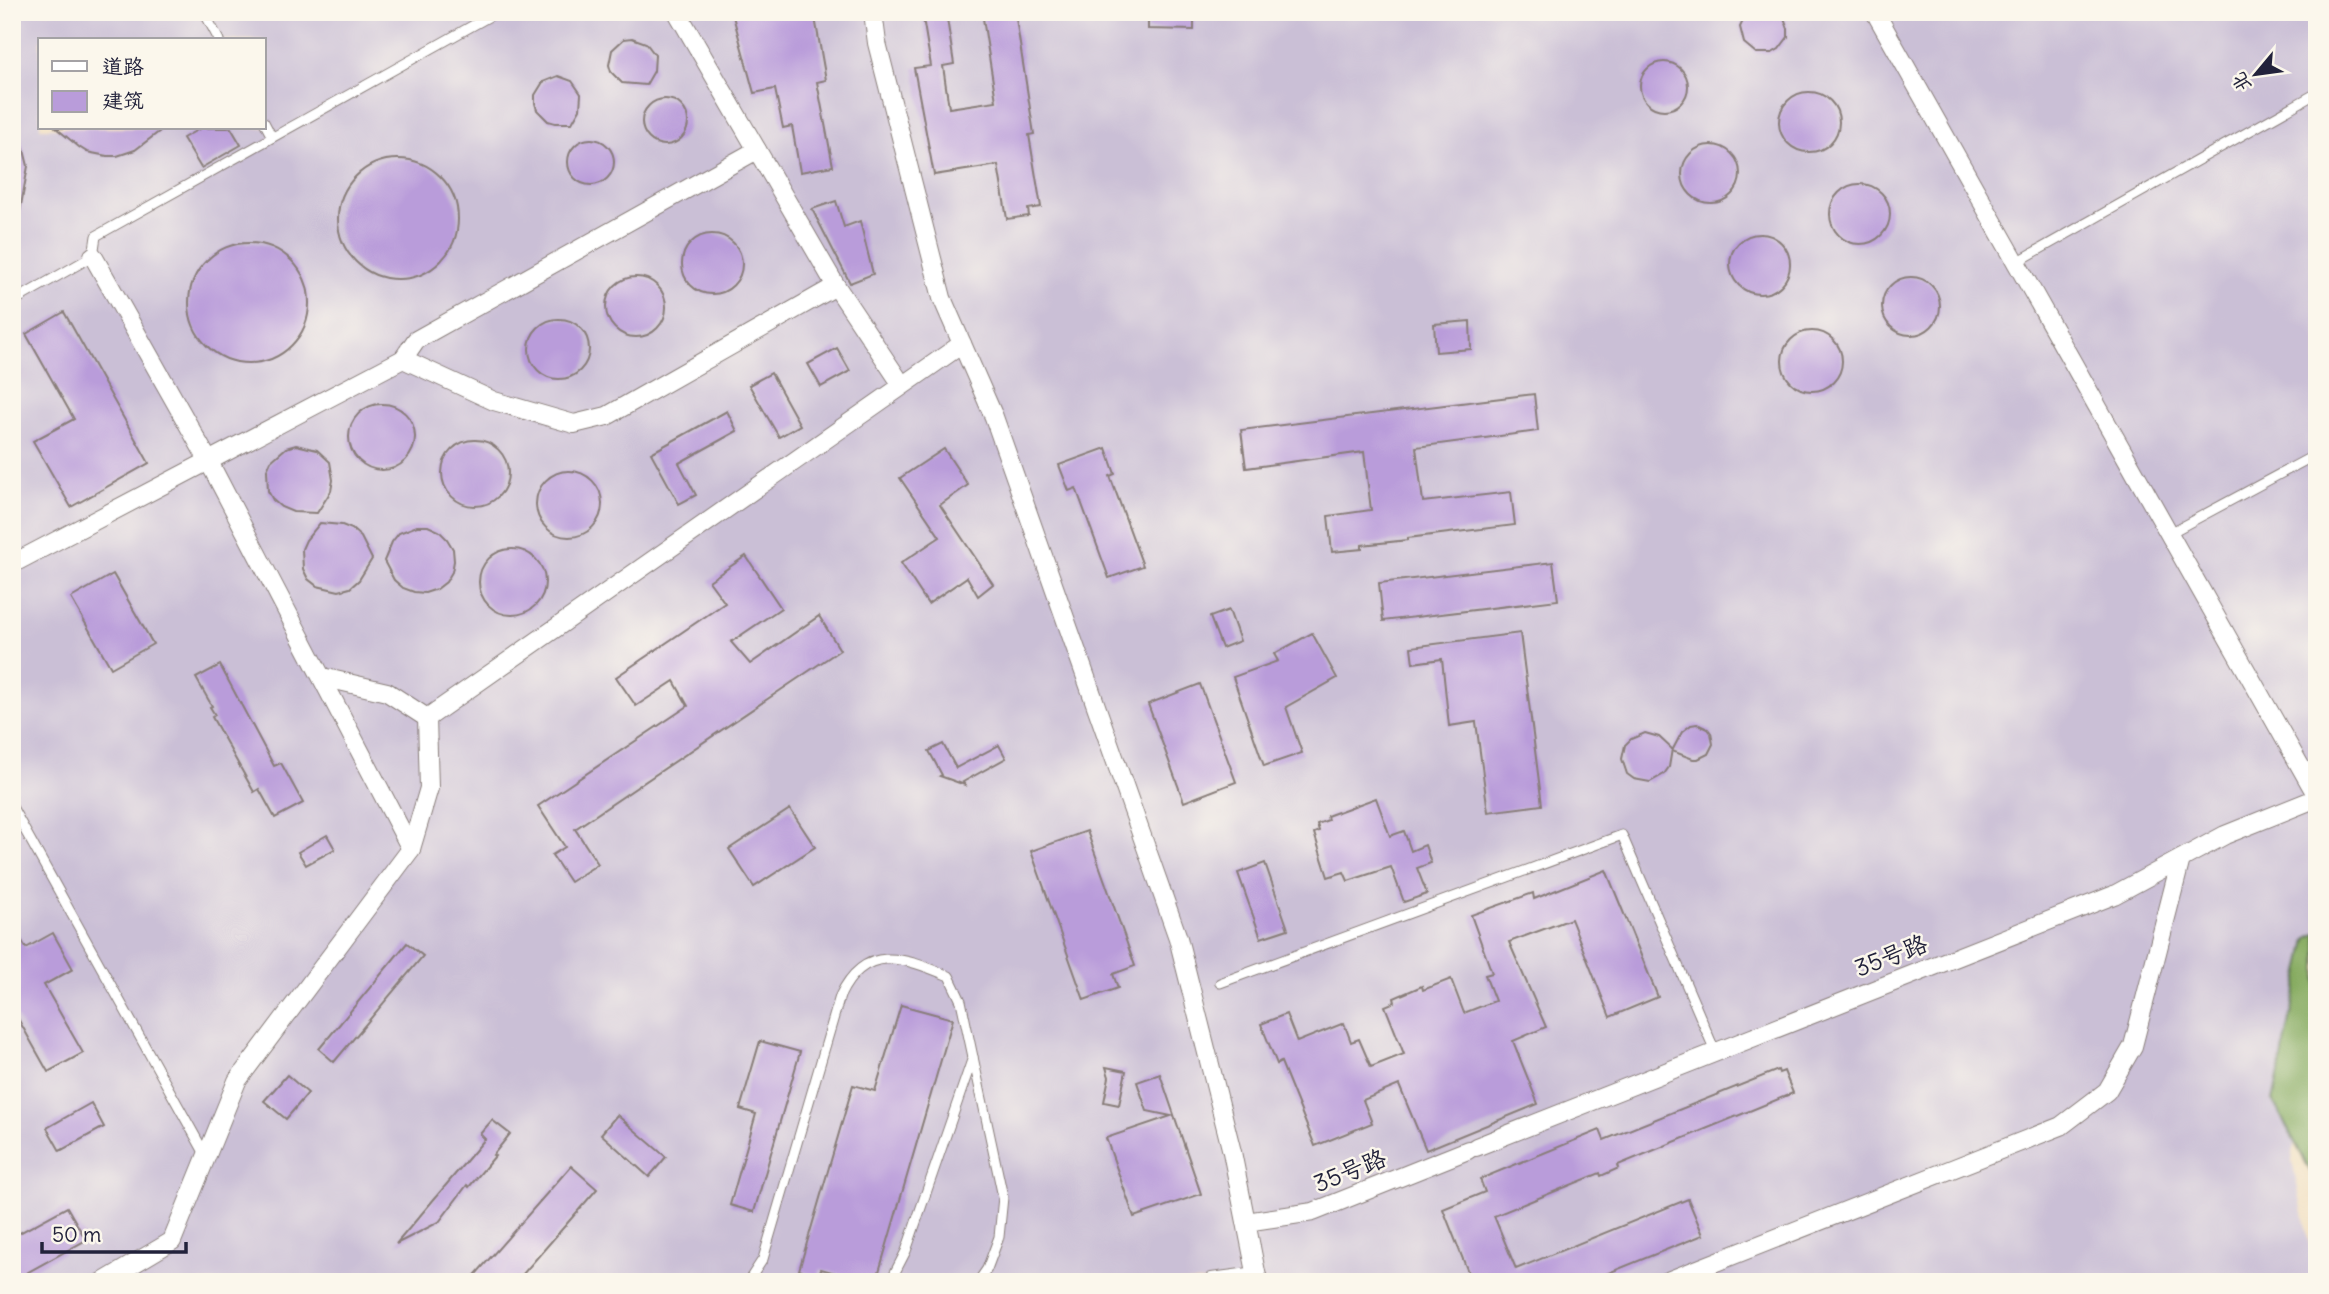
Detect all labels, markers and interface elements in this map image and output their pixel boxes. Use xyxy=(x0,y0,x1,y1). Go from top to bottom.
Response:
legend xyxy=(38,38,266,130)
north arrow xyxy=(2220,38,2290,108)
text: 道路 xyxy=(102,53,144,80)
text: 北 xyxy=(2226,68,2256,96)
text: 建筑 xyxy=(102,87,144,114)
street label: 35号路 xyxy=(1850,928,1931,983)
street label: 35号路 xyxy=(1309,1142,1390,1198)
scale bar xyxy=(42,1210,186,1254)
text: 50 m xyxy=(52,1221,101,1248)

